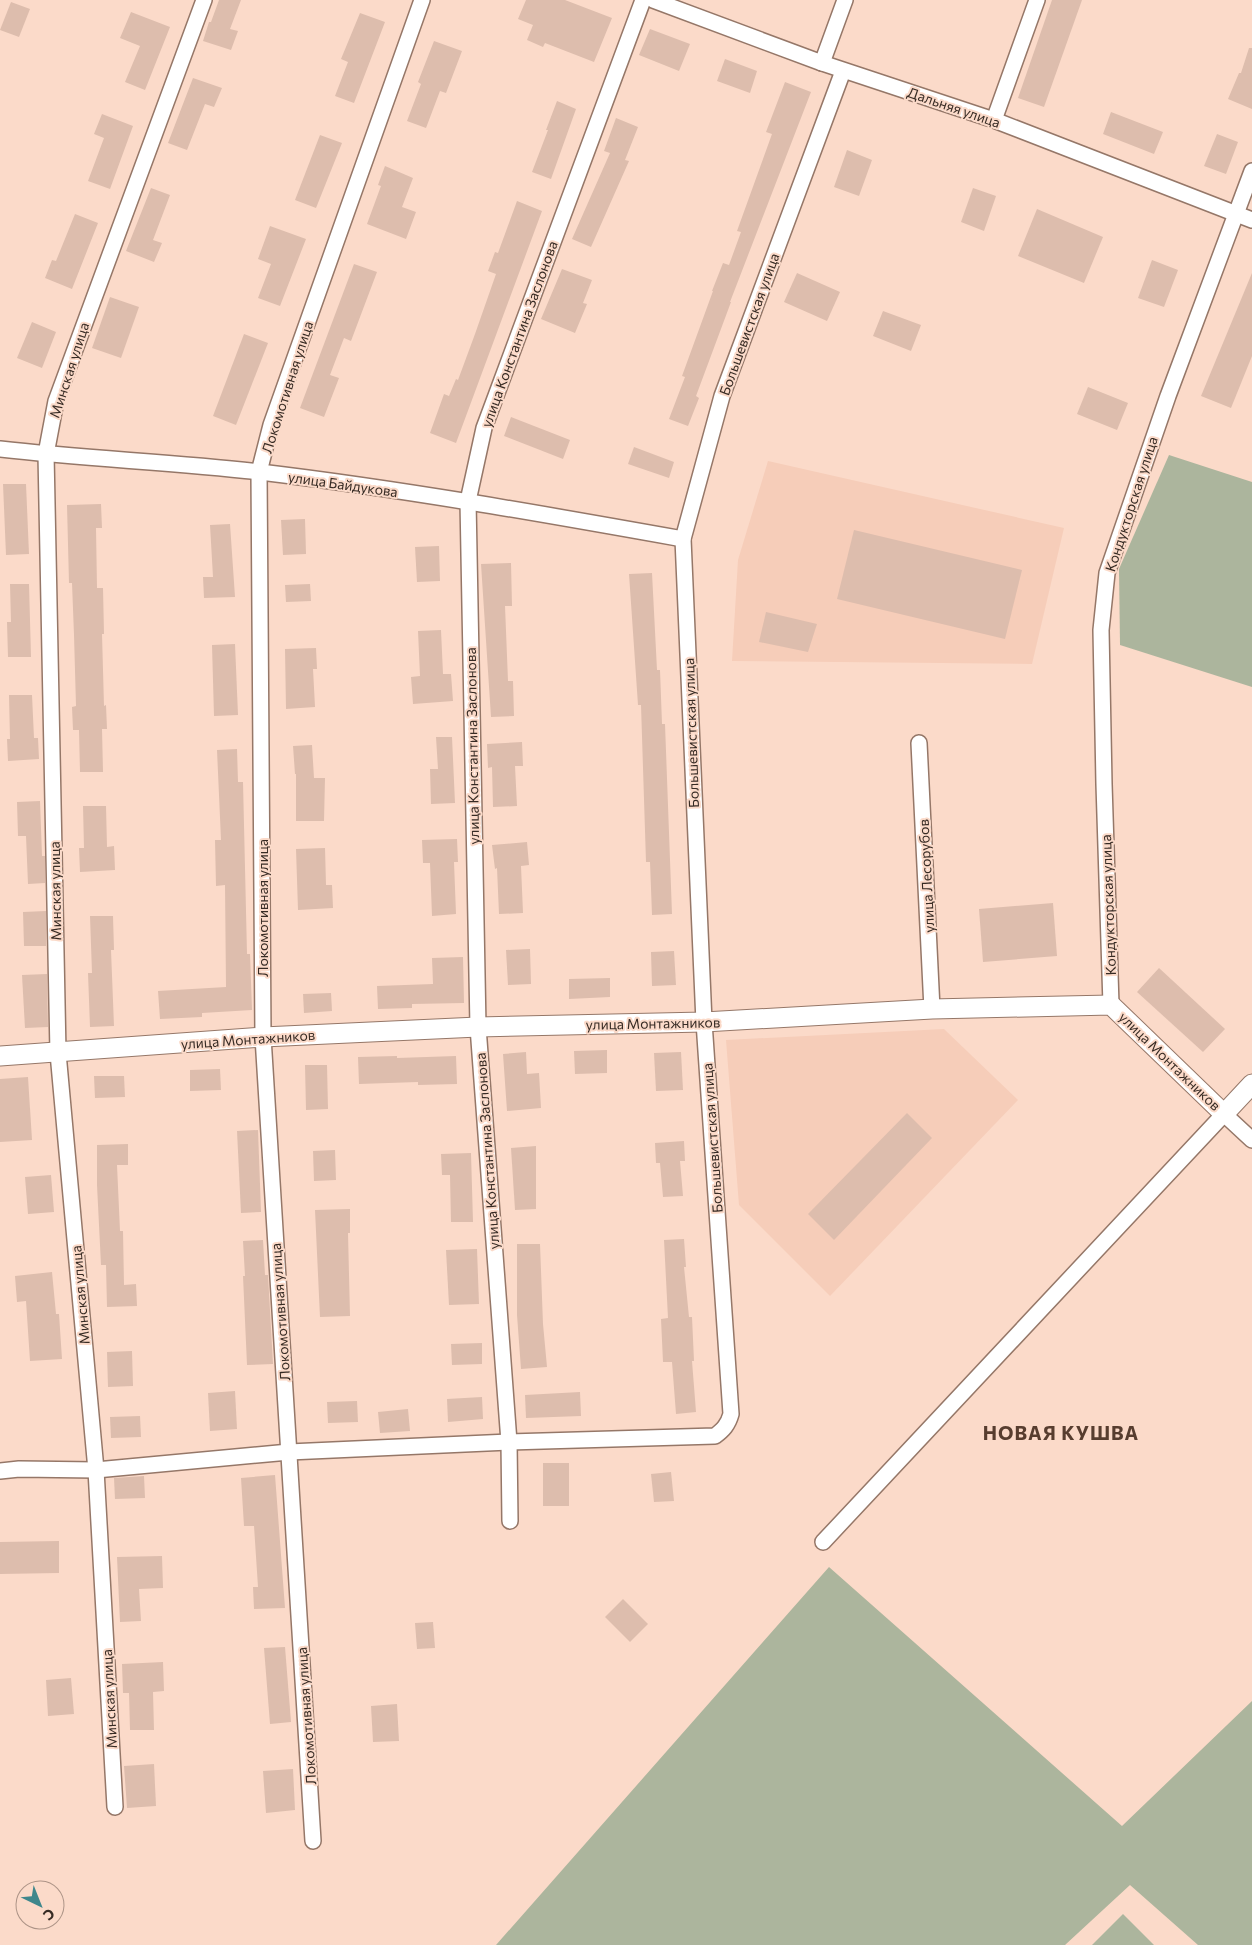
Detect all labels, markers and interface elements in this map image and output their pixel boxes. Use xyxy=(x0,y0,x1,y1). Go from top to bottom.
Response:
street label: Дальняя улица xyxy=(905,83,1003,131)
street label: улица Константина Заслонова xyxy=(477,238,561,430)
street label: Большевистская улица xyxy=(715,251,783,397)
street label: Локомотивная улица xyxy=(258,319,316,455)
street label: Минская улица xyxy=(46,320,92,420)
street label: Кондукторская улица xyxy=(1101,434,1161,574)
street label: улица Байдукова xyxy=(287,468,399,500)
street label: улица Константина Заслонова xyxy=(462,647,482,845)
street label: Большевистская улица xyxy=(680,658,702,808)
street label: улица Лесорубов xyxy=(915,819,937,933)
street label: Кондукторская улица xyxy=(1097,834,1119,976)
street label: Локомотивная улица xyxy=(254,839,271,977)
street label: Минская улица xyxy=(46,841,64,941)
street label: улица Монтажников xyxy=(1116,1008,1224,1114)
street label: улица Монтажников xyxy=(586,1013,720,1033)
street label: улица Монтажников xyxy=(180,1026,316,1052)
street label: улица Константина Заслонова xyxy=(472,1052,502,1250)
street label: Большевистская улица xyxy=(698,1062,726,1214)
street label: Локомотивная улица xyxy=(267,1242,293,1382)
street label: Минская улица xyxy=(67,1245,93,1345)
district label: НОВАЯ КУШВА xyxy=(983,1421,1139,1444)
street label: Локомотивная улица xyxy=(293,1646,319,1786)
street label: Минская улица xyxy=(98,1649,120,1749)
north arrow xyxy=(15,1880,65,1930)
text: С xyxy=(40,1905,59,1924)

